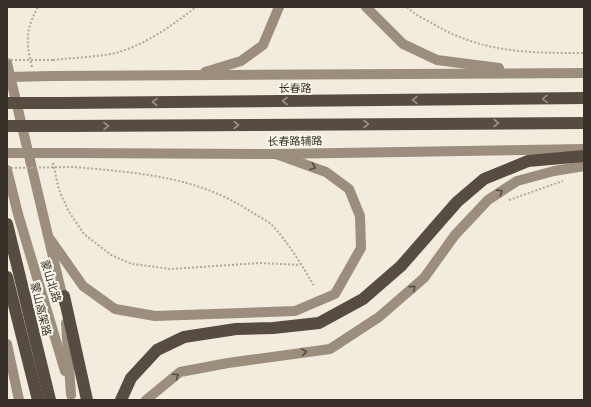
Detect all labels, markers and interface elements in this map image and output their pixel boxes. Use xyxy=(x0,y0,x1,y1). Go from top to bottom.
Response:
street label: 长春路 xyxy=(279,82,312,94)
one-way arrow xyxy=(542,94,548,103)
one-way arrow xyxy=(412,96,418,104)
one-way arrow xyxy=(282,97,288,105)
one-way arrow xyxy=(152,98,158,106)
one-way arrow xyxy=(493,119,499,127)
one-way arrow xyxy=(363,120,369,128)
one-way arrow xyxy=(233,121,239,129)
one-way arrow xyxy=(103,122,109,130)
street label: 长春路辅路 xyxy=(267,135,323,147)
one-way arrow xyxy=(309,163,316,171)
one-way arrow xyxy=(496,190,503,197)
street label: 蒙山北路 xyxy=(39,258,63,304)
street label: 蒙山高架路 xyxy=(29,281,53,337)
one-way arrow xyxy=(408,285,416,292)
one-way arrow xyxy=(301,348,307,357)
one-way arrow xyxy=(172,374,179,381)

